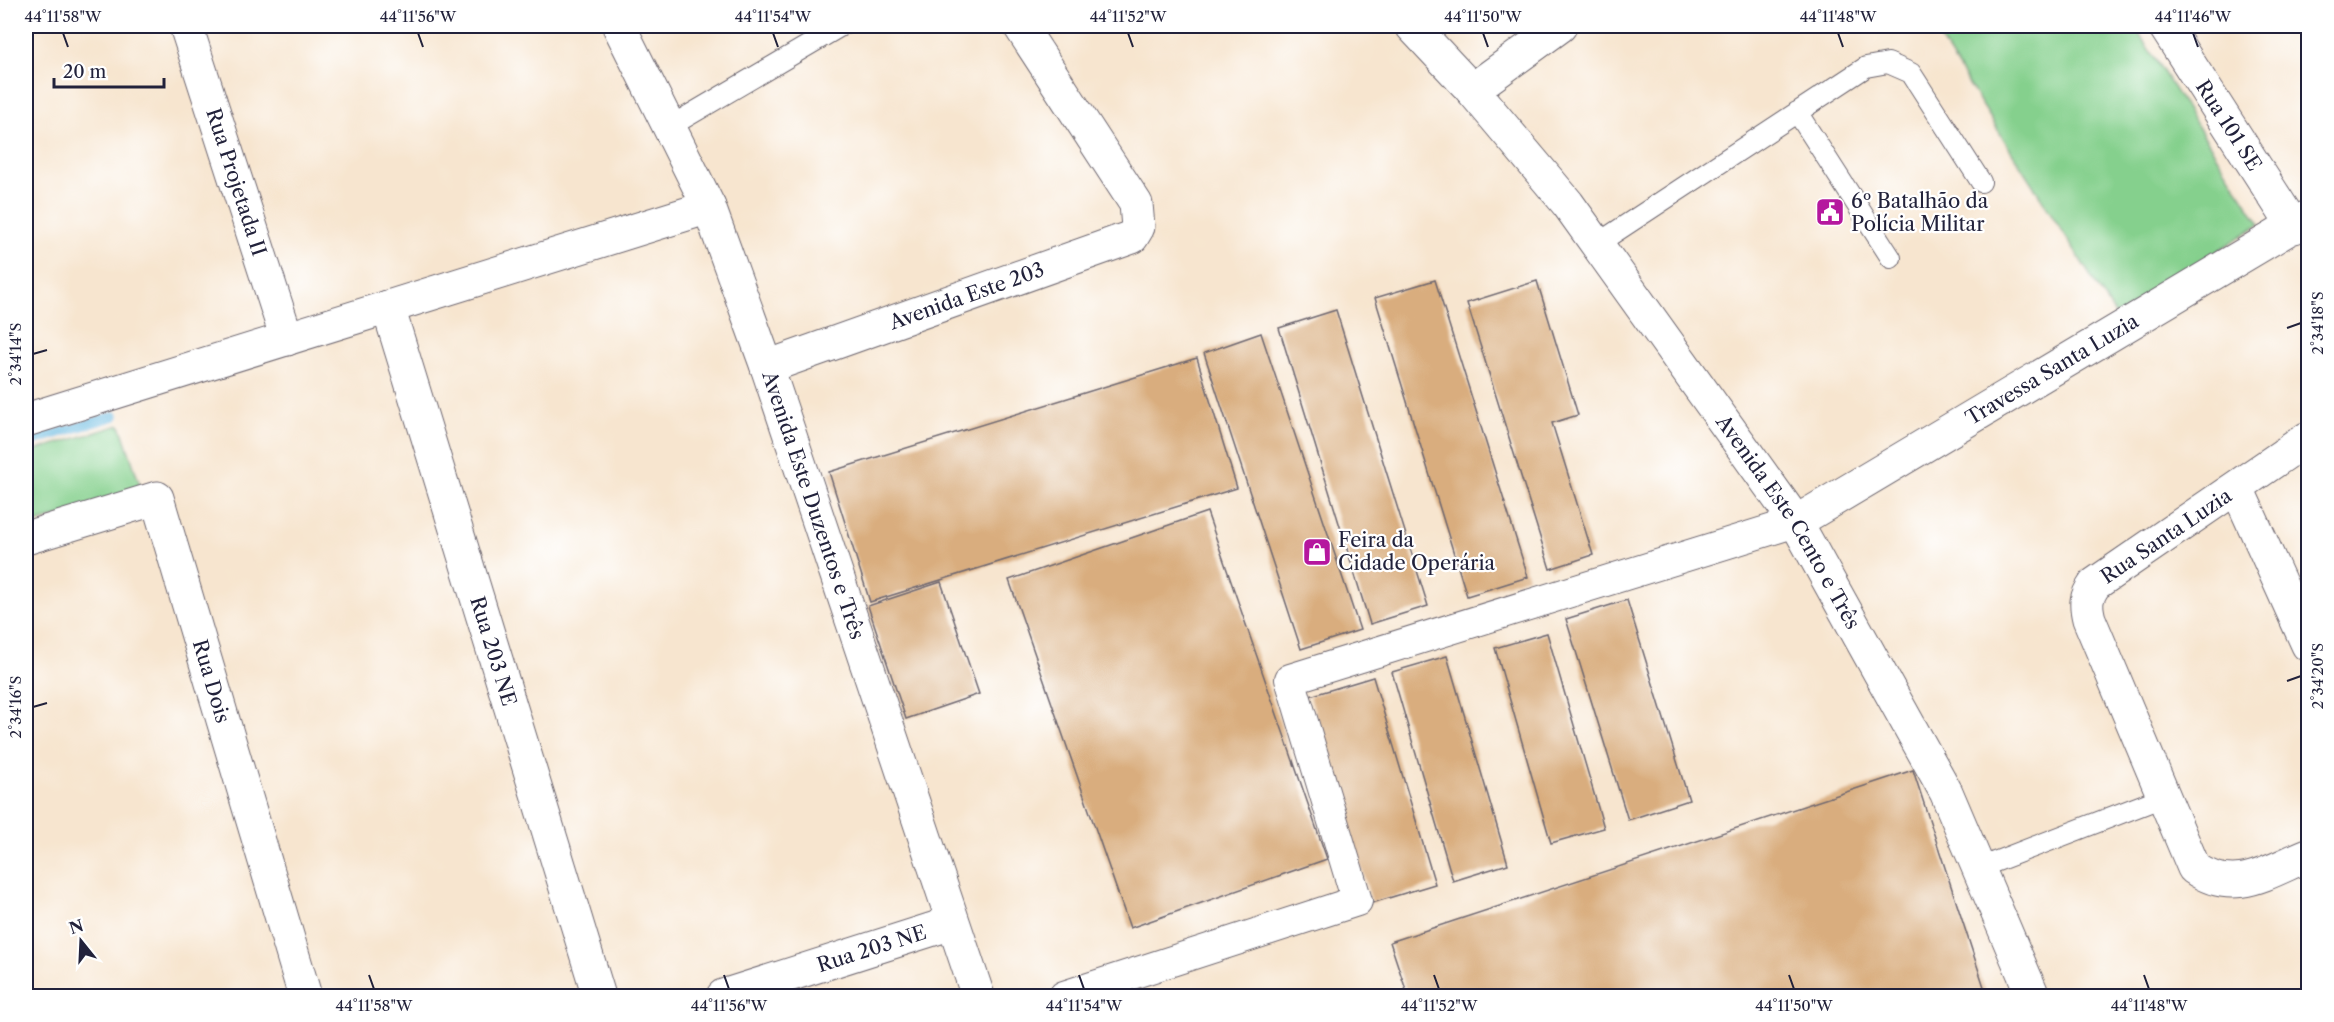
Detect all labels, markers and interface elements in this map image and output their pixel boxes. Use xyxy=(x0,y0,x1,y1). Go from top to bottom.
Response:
text: 44°11'58"W xyxy=(25,7,102,26)
text: 44°11'56"W xyxy=(380,7,457,26)
text: 44°11'54"W xyxy=(735,7,812,26)
text: 44°11'52"W xyxy=(1090,7,1167,26)
text: 44°11'50"W xyxy=(1444,7,1522,26)
text: 44°11'48"W xyxy=(1800,7,1877,26)
text: 44°11'46"W xyxy=(2155,7,2232,26)
scale bar xyxy=(54,51,164,89)
text: 20 m xyxy=(63,61,107,83)
street label: Rua 101 SE xyxy=(2191,75,2267,175)
street label: Rua Projetada II xyxy=(201,105,271,259)
place label: 6º Batalhão da Polícia Militar xyxy=(1851,189,1989,236)
public building icon: 6º Batalhão da Polícia Militar xyxy=(1814,196,1846,228)
street label: Avenida Este 203 xyxy=(885,257,1047,335)
text: 2°34'18"S xyxy=(2308,291,2327,355)
street label: Travessa Santa Luzia xyxy=(1961,309,2143,430)
text: 2°34'14"S xyxy=(6,323,25,385)
street label: Avenida Este Duzentos e Três xyxy=(757,367,869,642)
street label: Avenida Este Cento e Três xyxy=(1711,410,1865,633)
street label: Rua Santa Luzia xyxy=(2096,483,2236,589)
place label: Feira da Cidade Operária xyxy=(1338,528,1495,575)
shop icon: Feira da Cidade Operária xyxy=(1301,536,1333,568)
street label: Rua 203 NE xyxy=(465,593,522,709)
street label: Rua Dois xyxy=(188,637,235,726)
text: 2°34'20"S xyxy=(2308,643,2327,709)
text: 2°34'16"S xyxy=(6,676,25,738)
north arrow xyxy=(51,911,111,971)
text: N xyxy=(67,915,86,938)
street label: Rua 203 NE xyxy=(814,920,929,977)
text: 44°11'58"W xyxy=(336,996,413,1015)
text: 44°11'56"W xyxy=(691,996,768,1015)
text: 44°11'54"W xyxy=(1046,996,1123,1015)
text: 44°11'52"W xyxy=(1401,996,1478,1015)
text: 44°11'50"W xyxy=(1755,996,1833,1015)
text: 44°11'48"W xyxy=(2111,996,2188,1015)

